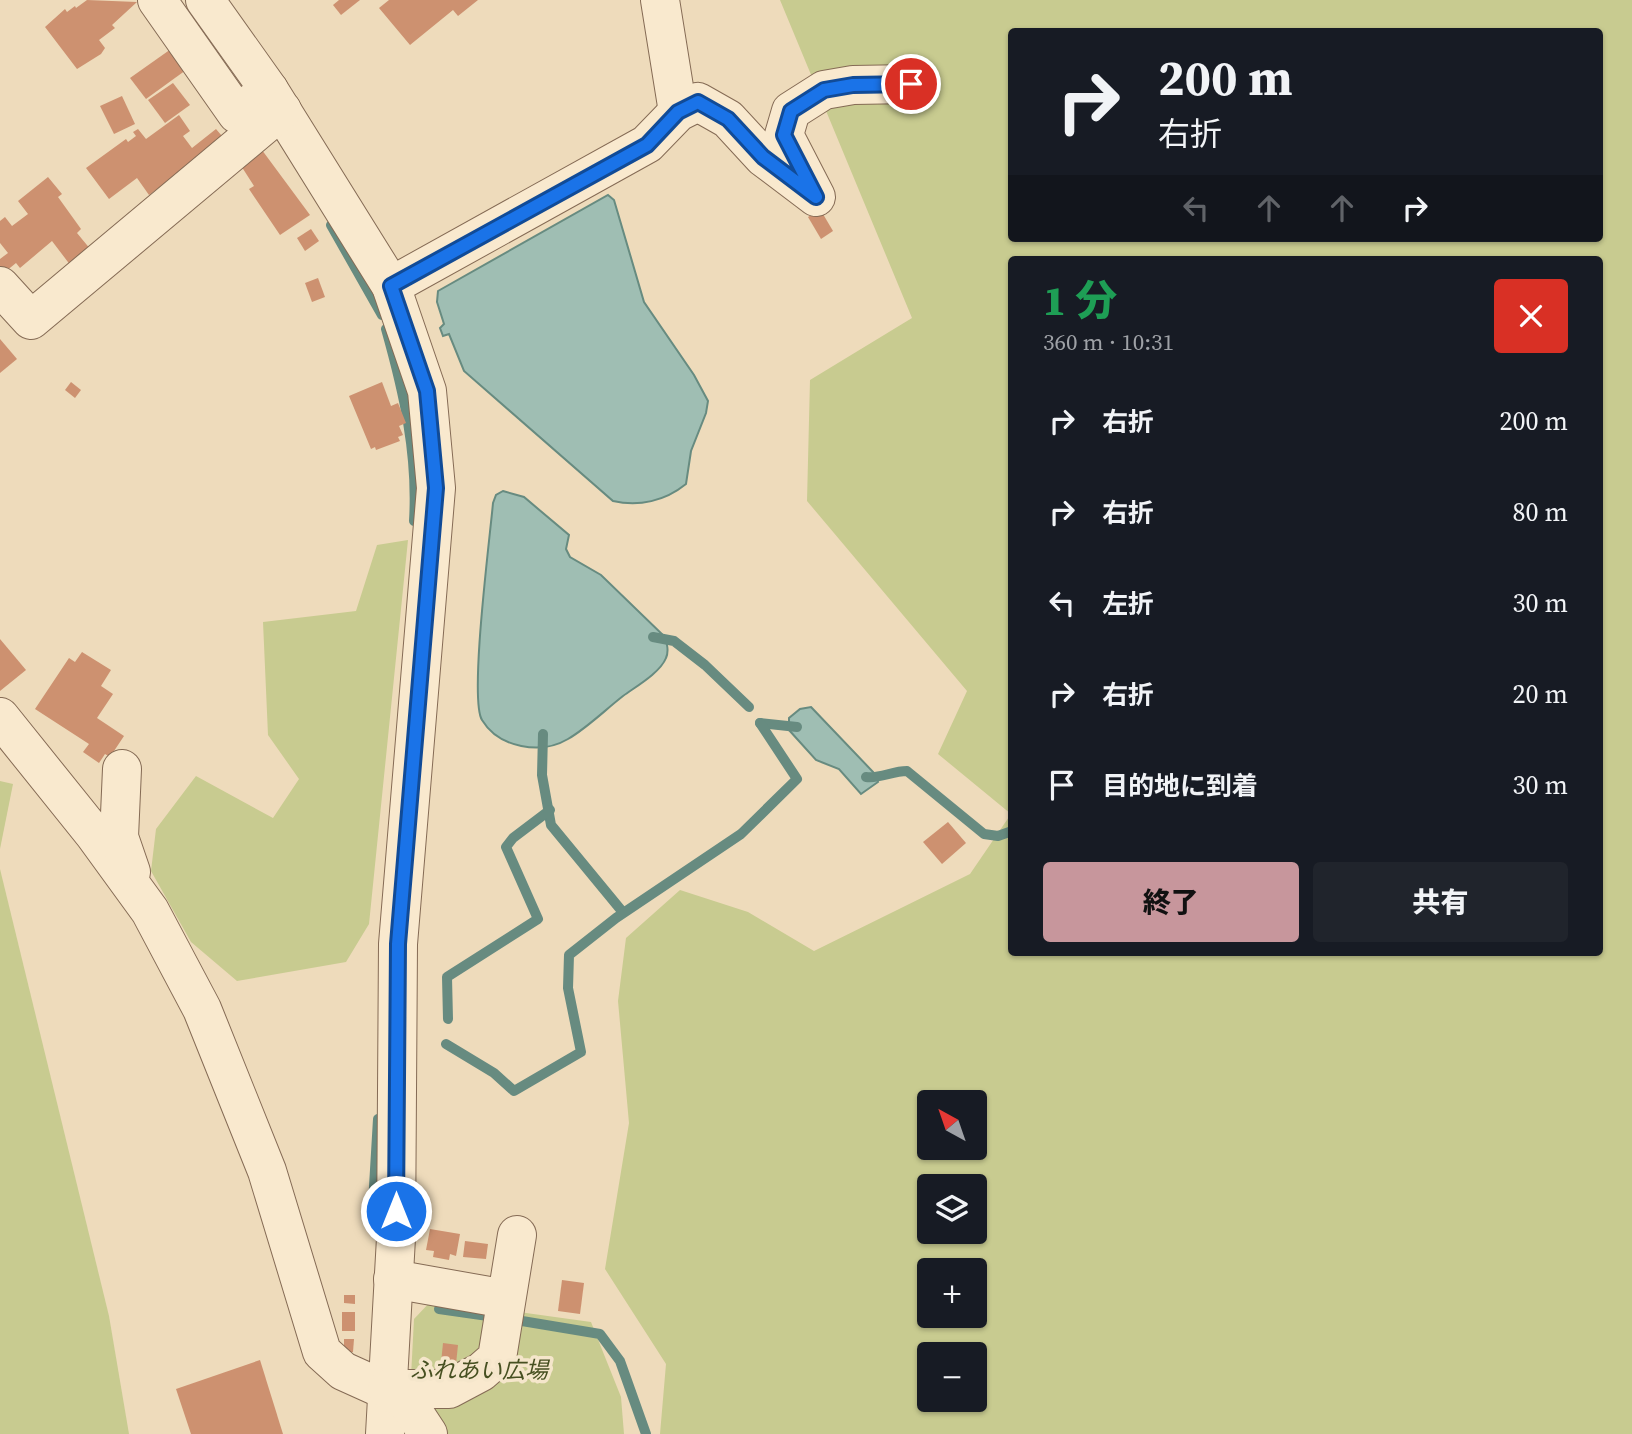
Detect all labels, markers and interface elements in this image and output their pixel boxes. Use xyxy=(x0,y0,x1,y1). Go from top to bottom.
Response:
text: 200 m xyxy=(1158,44,1293,111)
pin xyxy=(881,54,941,114)
icon: right xyxy=(1043,56,1134,147)
icon: arrive xyxy=(892,65,930,103)
text: 右折 xyxy=(1158,112,1222,156)
icon: left xyxy=(1177,189,1215,227)
icon: ahead xyxy=(1250,189,1288,227)
icon: ahead xyxy=(1323,189,1361,227)
icon: right xyxy=(1396,189,1434,227)
text: 1 分 xyxy=(1043,271,1117,329)
button: close xyxy=(1494,279,1568,353)
text: 360 m · 10:31 xyxy=(1043,326,1174,358)
icon: right xyxy=(1043,402,1081,440)
text: 200 m xyxy=(1500,403,1568,439)
text: 右折 xyxy=(1102,404,1154,440)
icon: right xyxy=(1043,493,1081,531)
text: 80 m xyxy=(1513,494,1568,530)
text: 右折 xyxy=(1102,495,1154,531)
icon: left xyxy=(1043,584,1081,622)
text: 30 m xyxy=(1513,585,1568,621)
text: 左折 xyxy=(1102,586,1154,622)
icon: right xyxy=(1043,675,1081,713)
text: 20 m xyxy=(1513,676,1568,712)
text: 右折 xyxy=(1102,677,1154,713)
icon: arrive xyxy=(1043,766,1081,804)
text: 30 m xyxy=(1513,767,1568,803)
text: 目的地に到着 xyxy=(1102,768,1258,804)
button: 終了 xyxy=(1043,862,1299,942)
button: 共有 xyxy=(1313,862,1568,942)
north arrow xyxy=(917,1090,987,1160)
map controls xyxy=(917,1090,987,1412)
position arrow xyxy=(359,1174,433,1248)
button: layers xyxy=(917,1174,987,1244)
button: + xyxy=(917,1258,987,1328)
button: − xyxy=(917,1342,987,1412)
park label: ふれあい広場 xyxy=(410,1354,551,1386)

